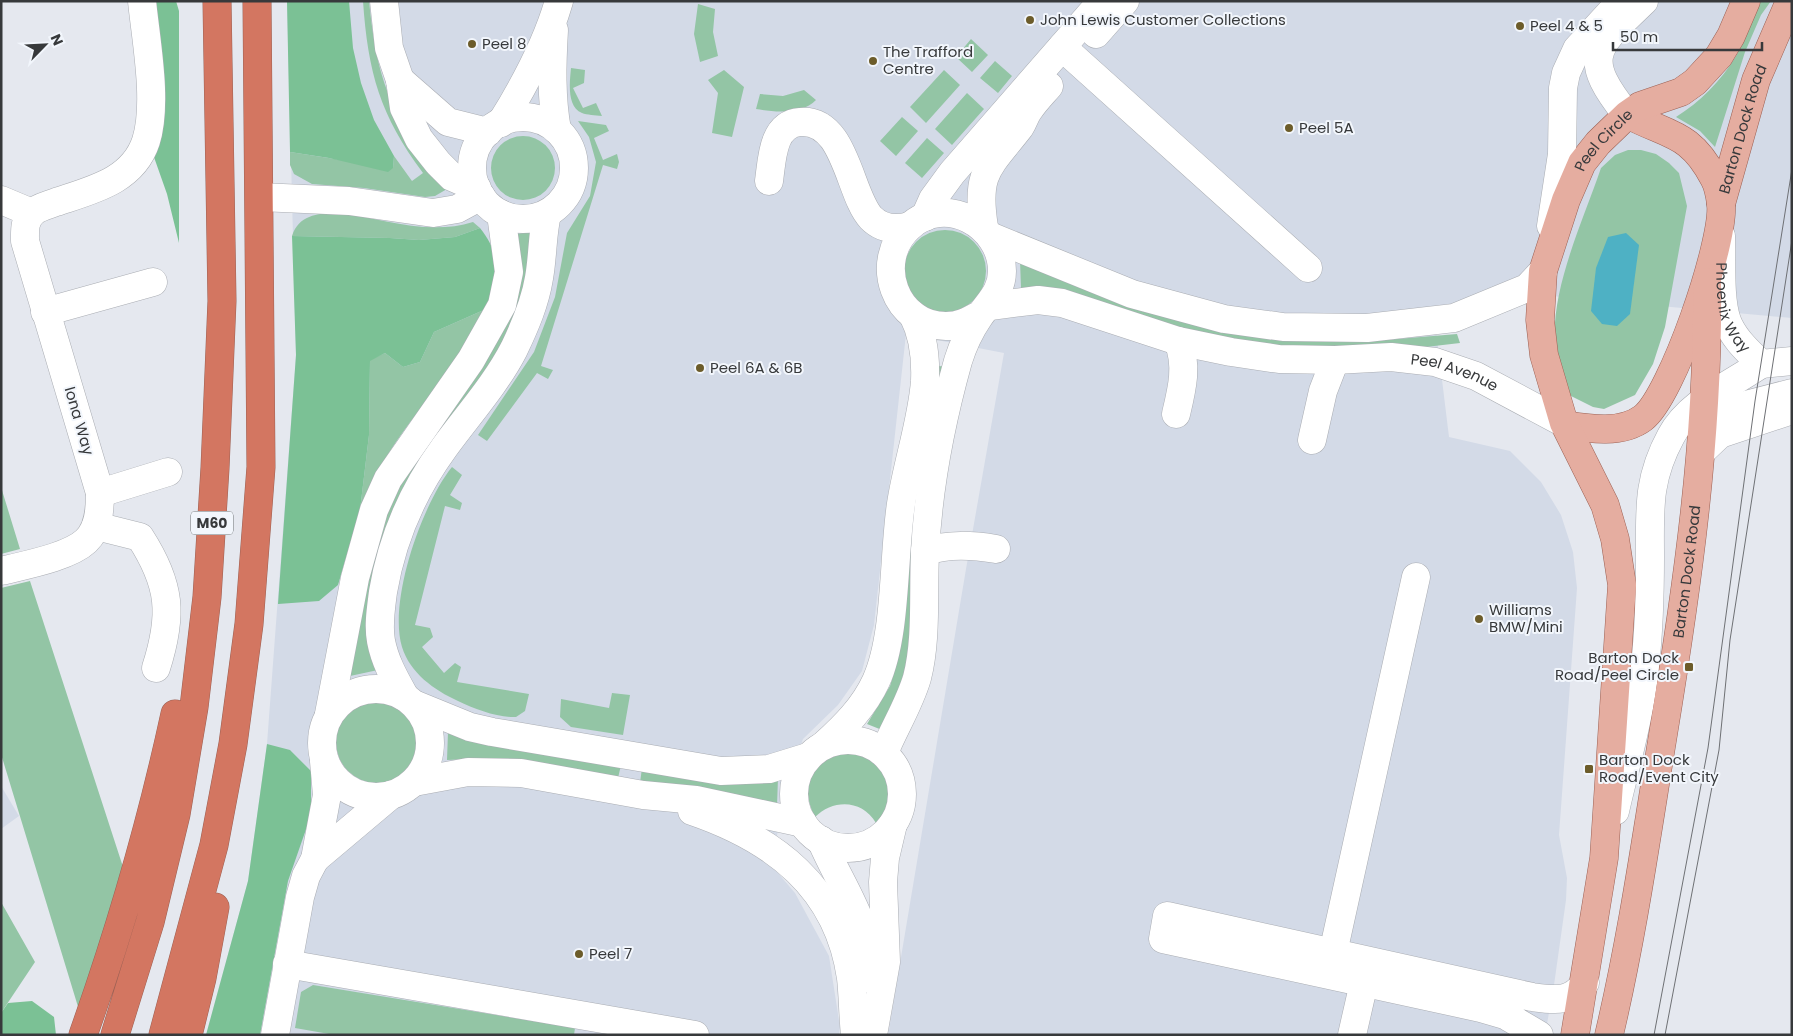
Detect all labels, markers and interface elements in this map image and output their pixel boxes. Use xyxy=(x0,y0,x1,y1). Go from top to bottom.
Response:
place label: John Lewis Customer Collections xyxy=(1040,9,1286,30)
marker: John Lewis Customer Collections xyxy=(1024,14,1036,26)
place label: Peel 4 & 5 xyxy=(1530,15,1603,36)
north arrow xyxy=(20,20,70,70)
marker: Peel 4 & 5 xyxy=(1514,20,1526,32)
scale bar xyxy=(1613,20,1762,52)
text: 50 m xyxy=(1620,26,1658,47)
text: N xyxy=(46,31,68,49)
place label: Peel 8 xyxy=(482,33,526,54)
marker: Peel 8 xyxy=(466,38,478,50)
place label: The Trafford Centre xyxy=(883,41,973,79)
marker: The Trafford Centre xyxy=(867,55,879,67)
street label: Barton Dock Road xyxy=(1713,61,1772,196)
street label: Peel Circle xyxy=(1569,104,1637,174)
place label: Peel 5A xyxy=(1299,117,1354,138)
marker: Peel 5A xyxy=(1283,122,1295,134)
street label: Phoenix Way xyxy=(1711,262,1756,358)
street label: Peel Avenue xyxy=(1410,348,1502,396)
place label: Peel 6A & 6B xyxy=(710,357,802,378)
marker: Peel 6A & 6B xyxy=(694,362,706,374)
street label: Iona Way xyxy=(60,384,99,458)
street label: Barton Dock Road xyxy=(1667,504,1705,639)
road number: M60 xyxy=(191,512,233,534)
place label: Williams BMW/Mini xyxy=(1489,599,1563,637)
marker: Williams BMW/Mini xyxy=(1473,613,1485,625)
place label: Barton Dock Road/Peel Circle xyxy=(1555,647,1679,685)
marker: Barton Dock Road/Peel Circle xyxy=(1683,661,1695,673)
place label: Barton Dock Road/Event City xyxy=(1599,749,1719,787)
marker: Barton Dock Road/Event City xyxy=(1583,763,1595,775)
place label: Peel 7 xyxy=(589,943,632,964)
marker: Peel 7 xyxy=(573,948,585,960)

